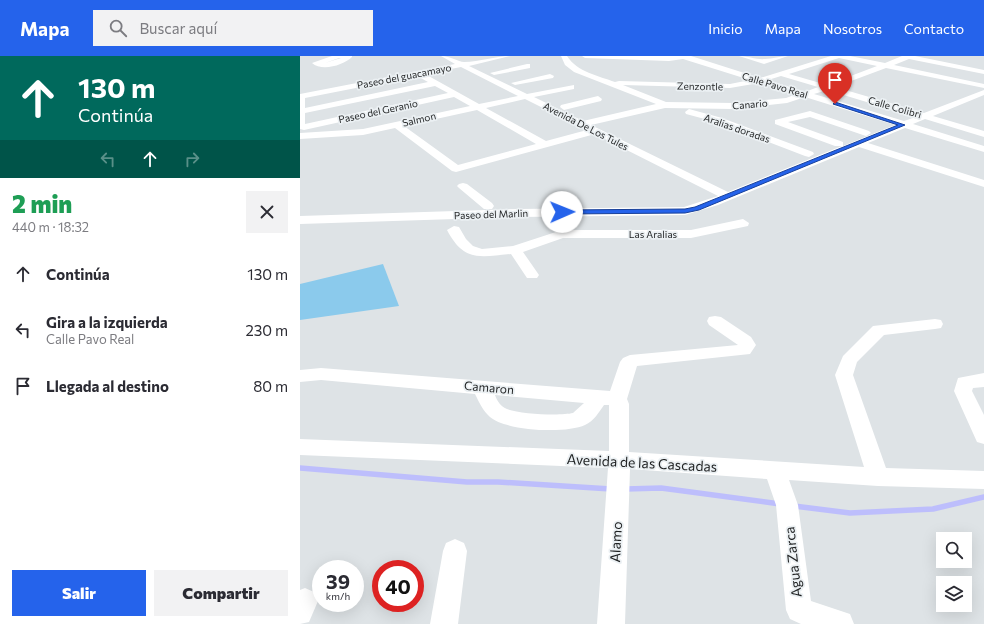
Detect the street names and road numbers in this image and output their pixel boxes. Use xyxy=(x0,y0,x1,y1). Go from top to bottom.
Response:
street label: Paseo del guacamayo xyxy=(356,61,452,91)
street label: Calle Pavo Real xyxy=(741,69,809,101)
street label: Zenzontle xyxy=(677,80,723,92)
street label: Calle Colibri xyxy=(867,94,923,120)
street label: Canario xyxy=(732,96,768,112)
street label: Paseo del Geranio xyxy=(337,97,419,125)
street label: Avenida De Los Tules xyxy=(541,99,631,153)
street label: Salmon xyxy=(401,109,437,129)
street label: Aralias doradas xyxy=(702,111,772,145)
street label: Paseo del Marlin xyxy=(454,207,528,221)
street label: Las Aralias xyxy=(629,228,678,240)
street label: Camaron xyxy=(464,378,515,396)
street label: Avenida de las Cascadas xyxy=(566,450,718,475)
street label: Alamo xyxy=(606,521,625,563)
street label: Agua Zarca xyxy=(780,526,805,598)

